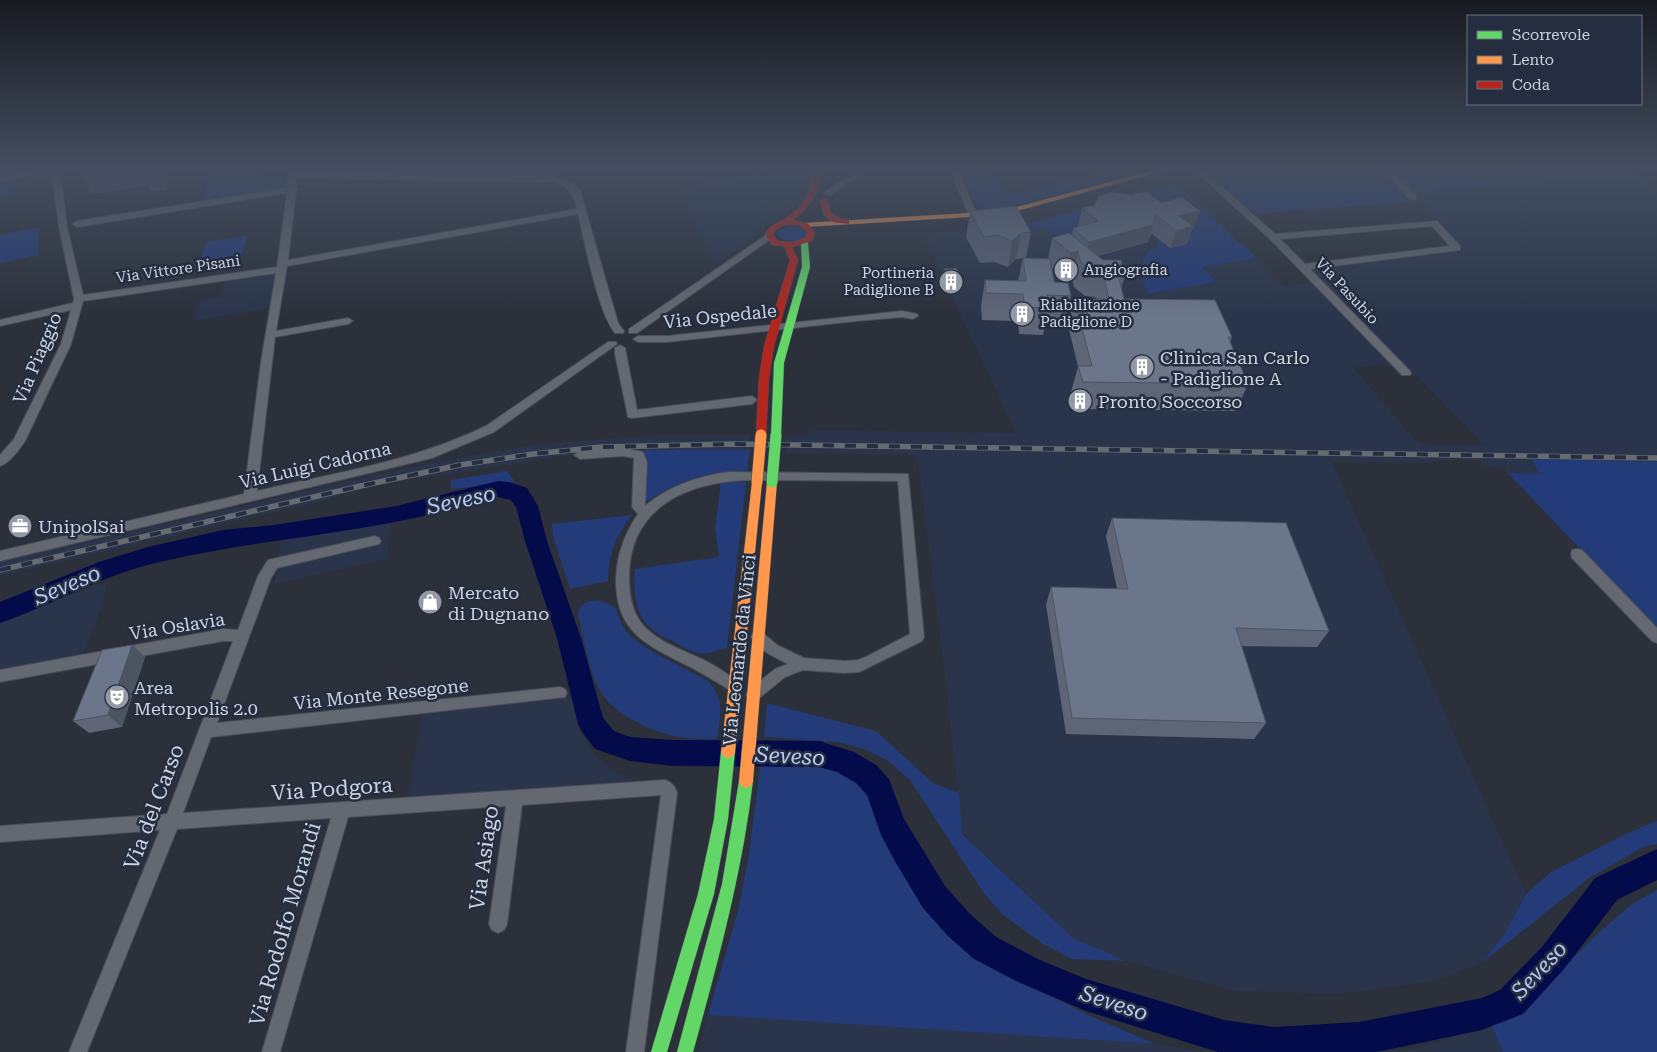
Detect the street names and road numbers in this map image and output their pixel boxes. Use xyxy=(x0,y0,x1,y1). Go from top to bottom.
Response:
street label: Via Vittore Pisani xyxy=(115,251,241,287)
street label: Via Pasubio xyxy=(1312,254,1382,328)
street label: Via Ospedale xyxy=(662,300,778,332)
street label: Via Piaggio xyxy=(8,309,66,407)
street label: Via Luigi Cadorna xyxy=(237,437,393,493)
street label: Via Leonardo da Vinci xyxy=(719,553,760,747)
street label: Via Oslavia xyxy=(128,608,226,644)
street label: Via Monte Resegone xyxy=(292,674,470,714)
street label: Via del Carso xyxy=(119,741,189,873)
street label: Via Podgora xyxy=(271,773,394,805)
street label: Via Asiago xyxy=(465,804,503,912)
street label: Via Rodolfo Morandi xyxy=(244,819,326,1029)

